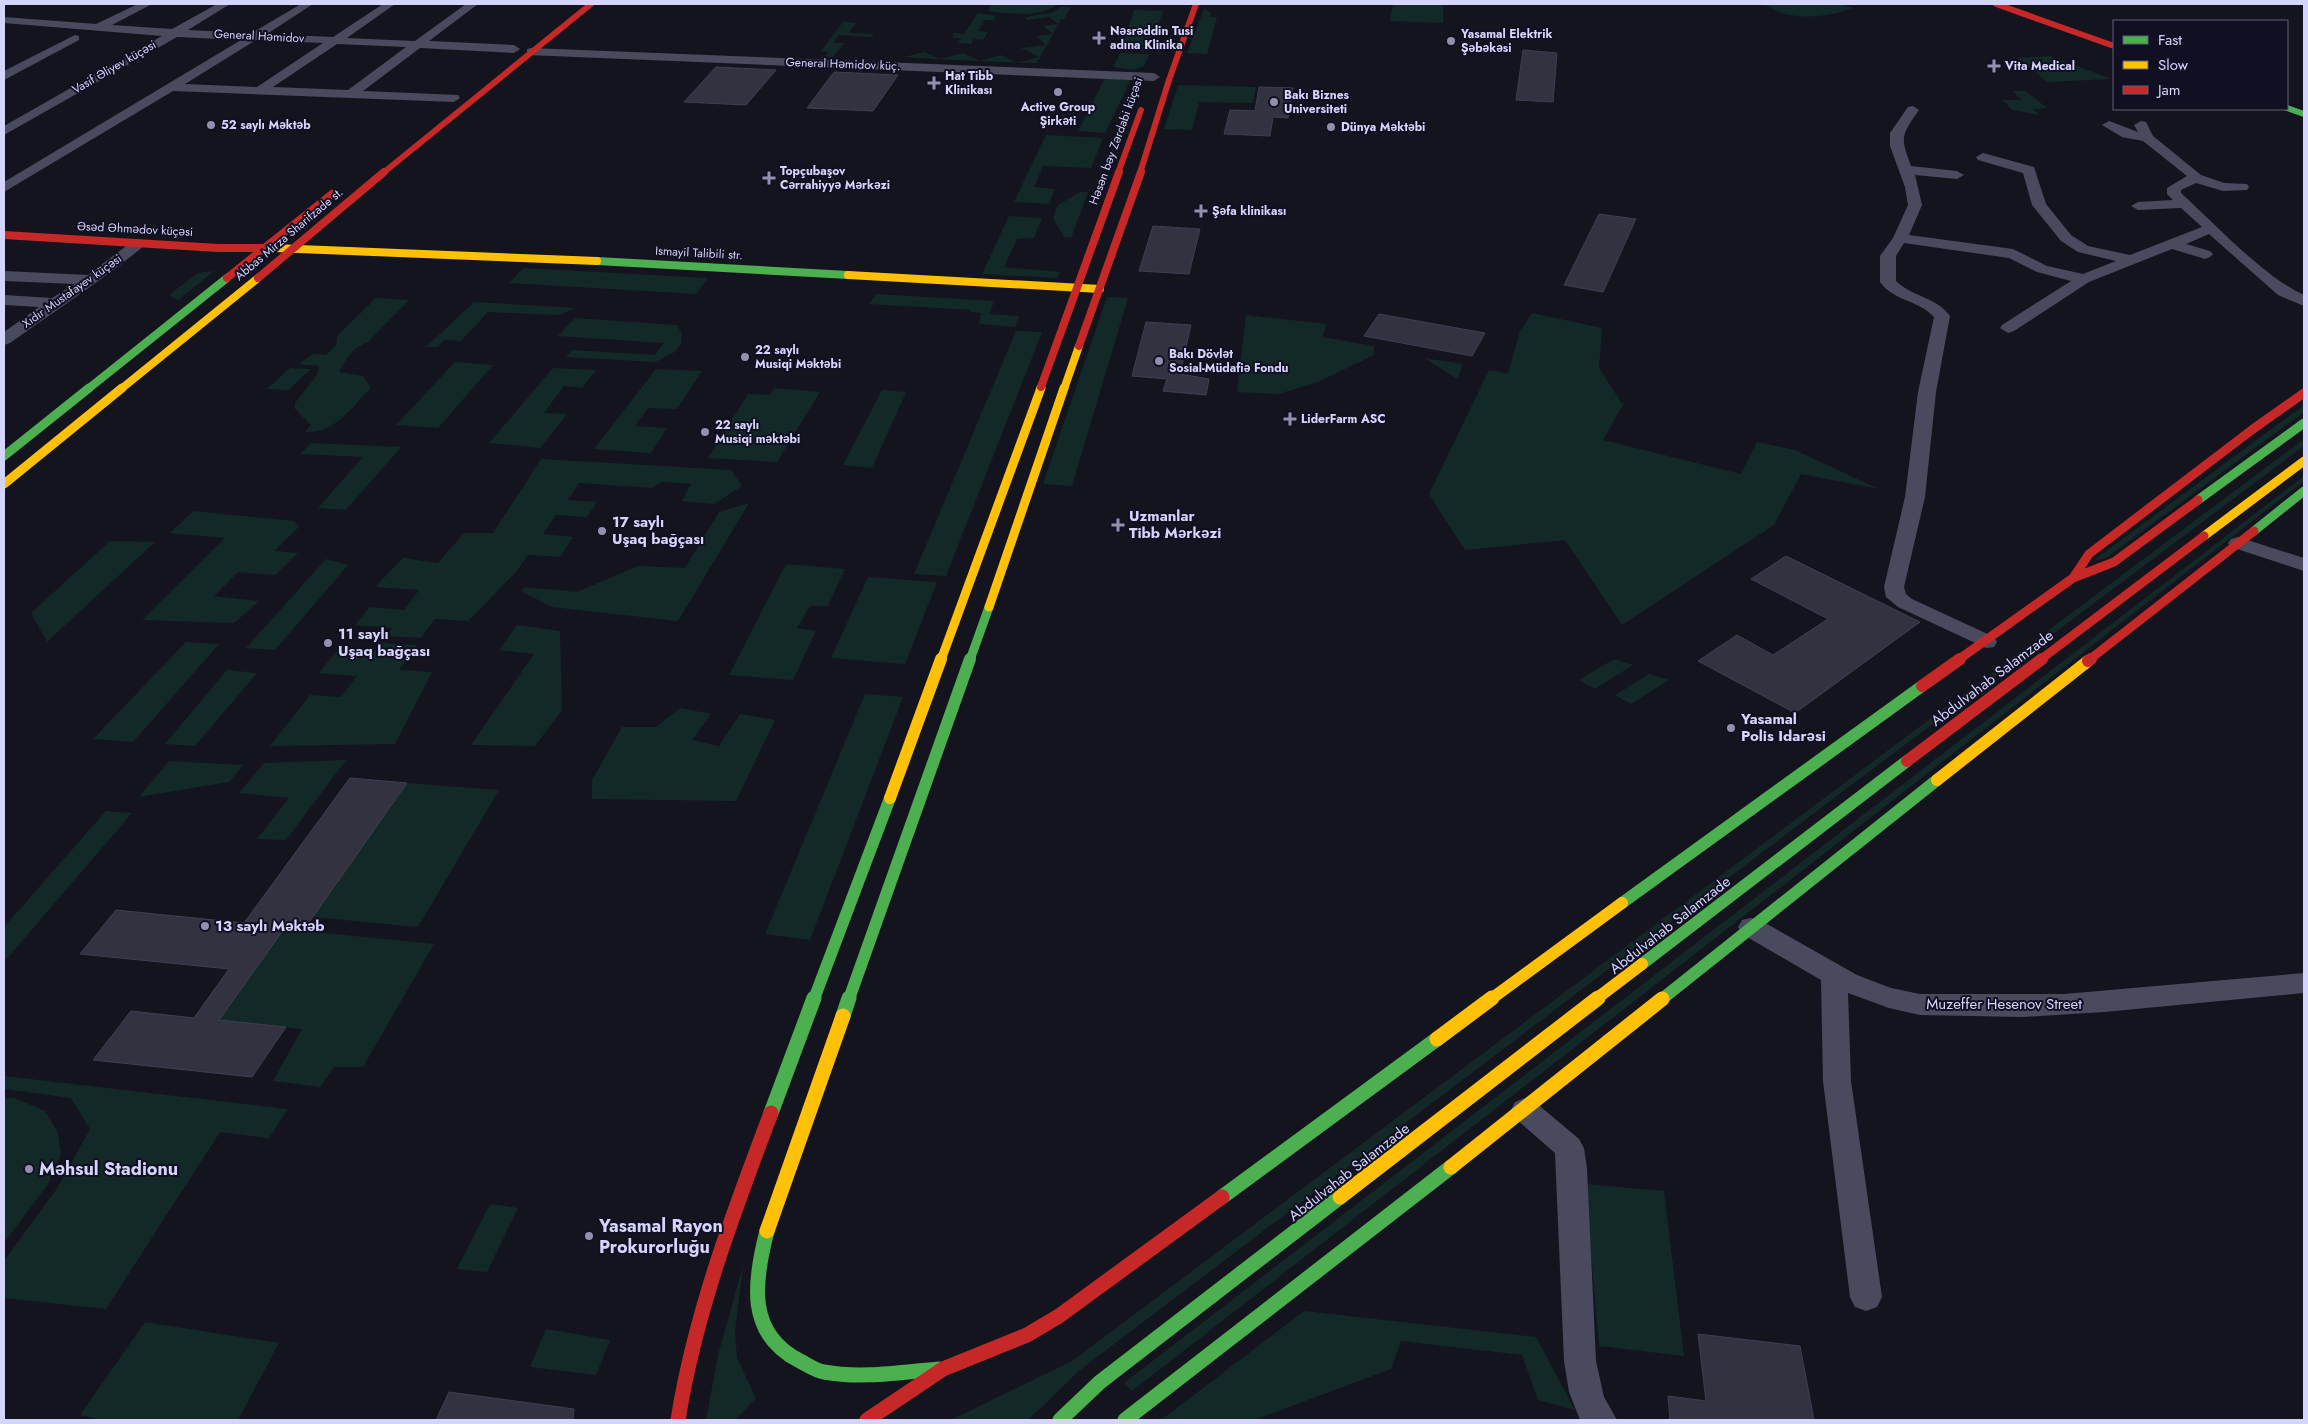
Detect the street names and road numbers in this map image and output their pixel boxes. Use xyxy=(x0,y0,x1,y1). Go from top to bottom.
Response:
street label: General Həmidov xyxy=(213,25,305,47)
street label: Vasif Əliyev küçəsi xyxy=(69,36,159,98)
street label: General Həmidov küç. xyxy=(785,53,901,75)
street label: Həsən bəy Zərdabi küçəsi xyxy=(1085,75,1147,207)
street label: Abbas Mirza Sharifzade st. xyxy=(231,183,347,285)
street label: Əsəd Əhmədov küçəsi xyxy=(76,217,194,241)
street label: Ismayil Talibili str. xyxy=(655,242,743,264)
street label: Xıdır Mustafayev küçəsi xyxy=(18,250,126,332)
street label: Abdulvahab Salamzade xyxy=(1926,624,2058,731)
street label: Abdulvahab Salamzade xyxy=(1605,870,1735,979)
street label: Muzеffеr Hеsеnov Street xyxy=(1926,993,2082,1015)
street label: Abdulvahab Salamzade xyxy=(1284,1117,1414,1226)

